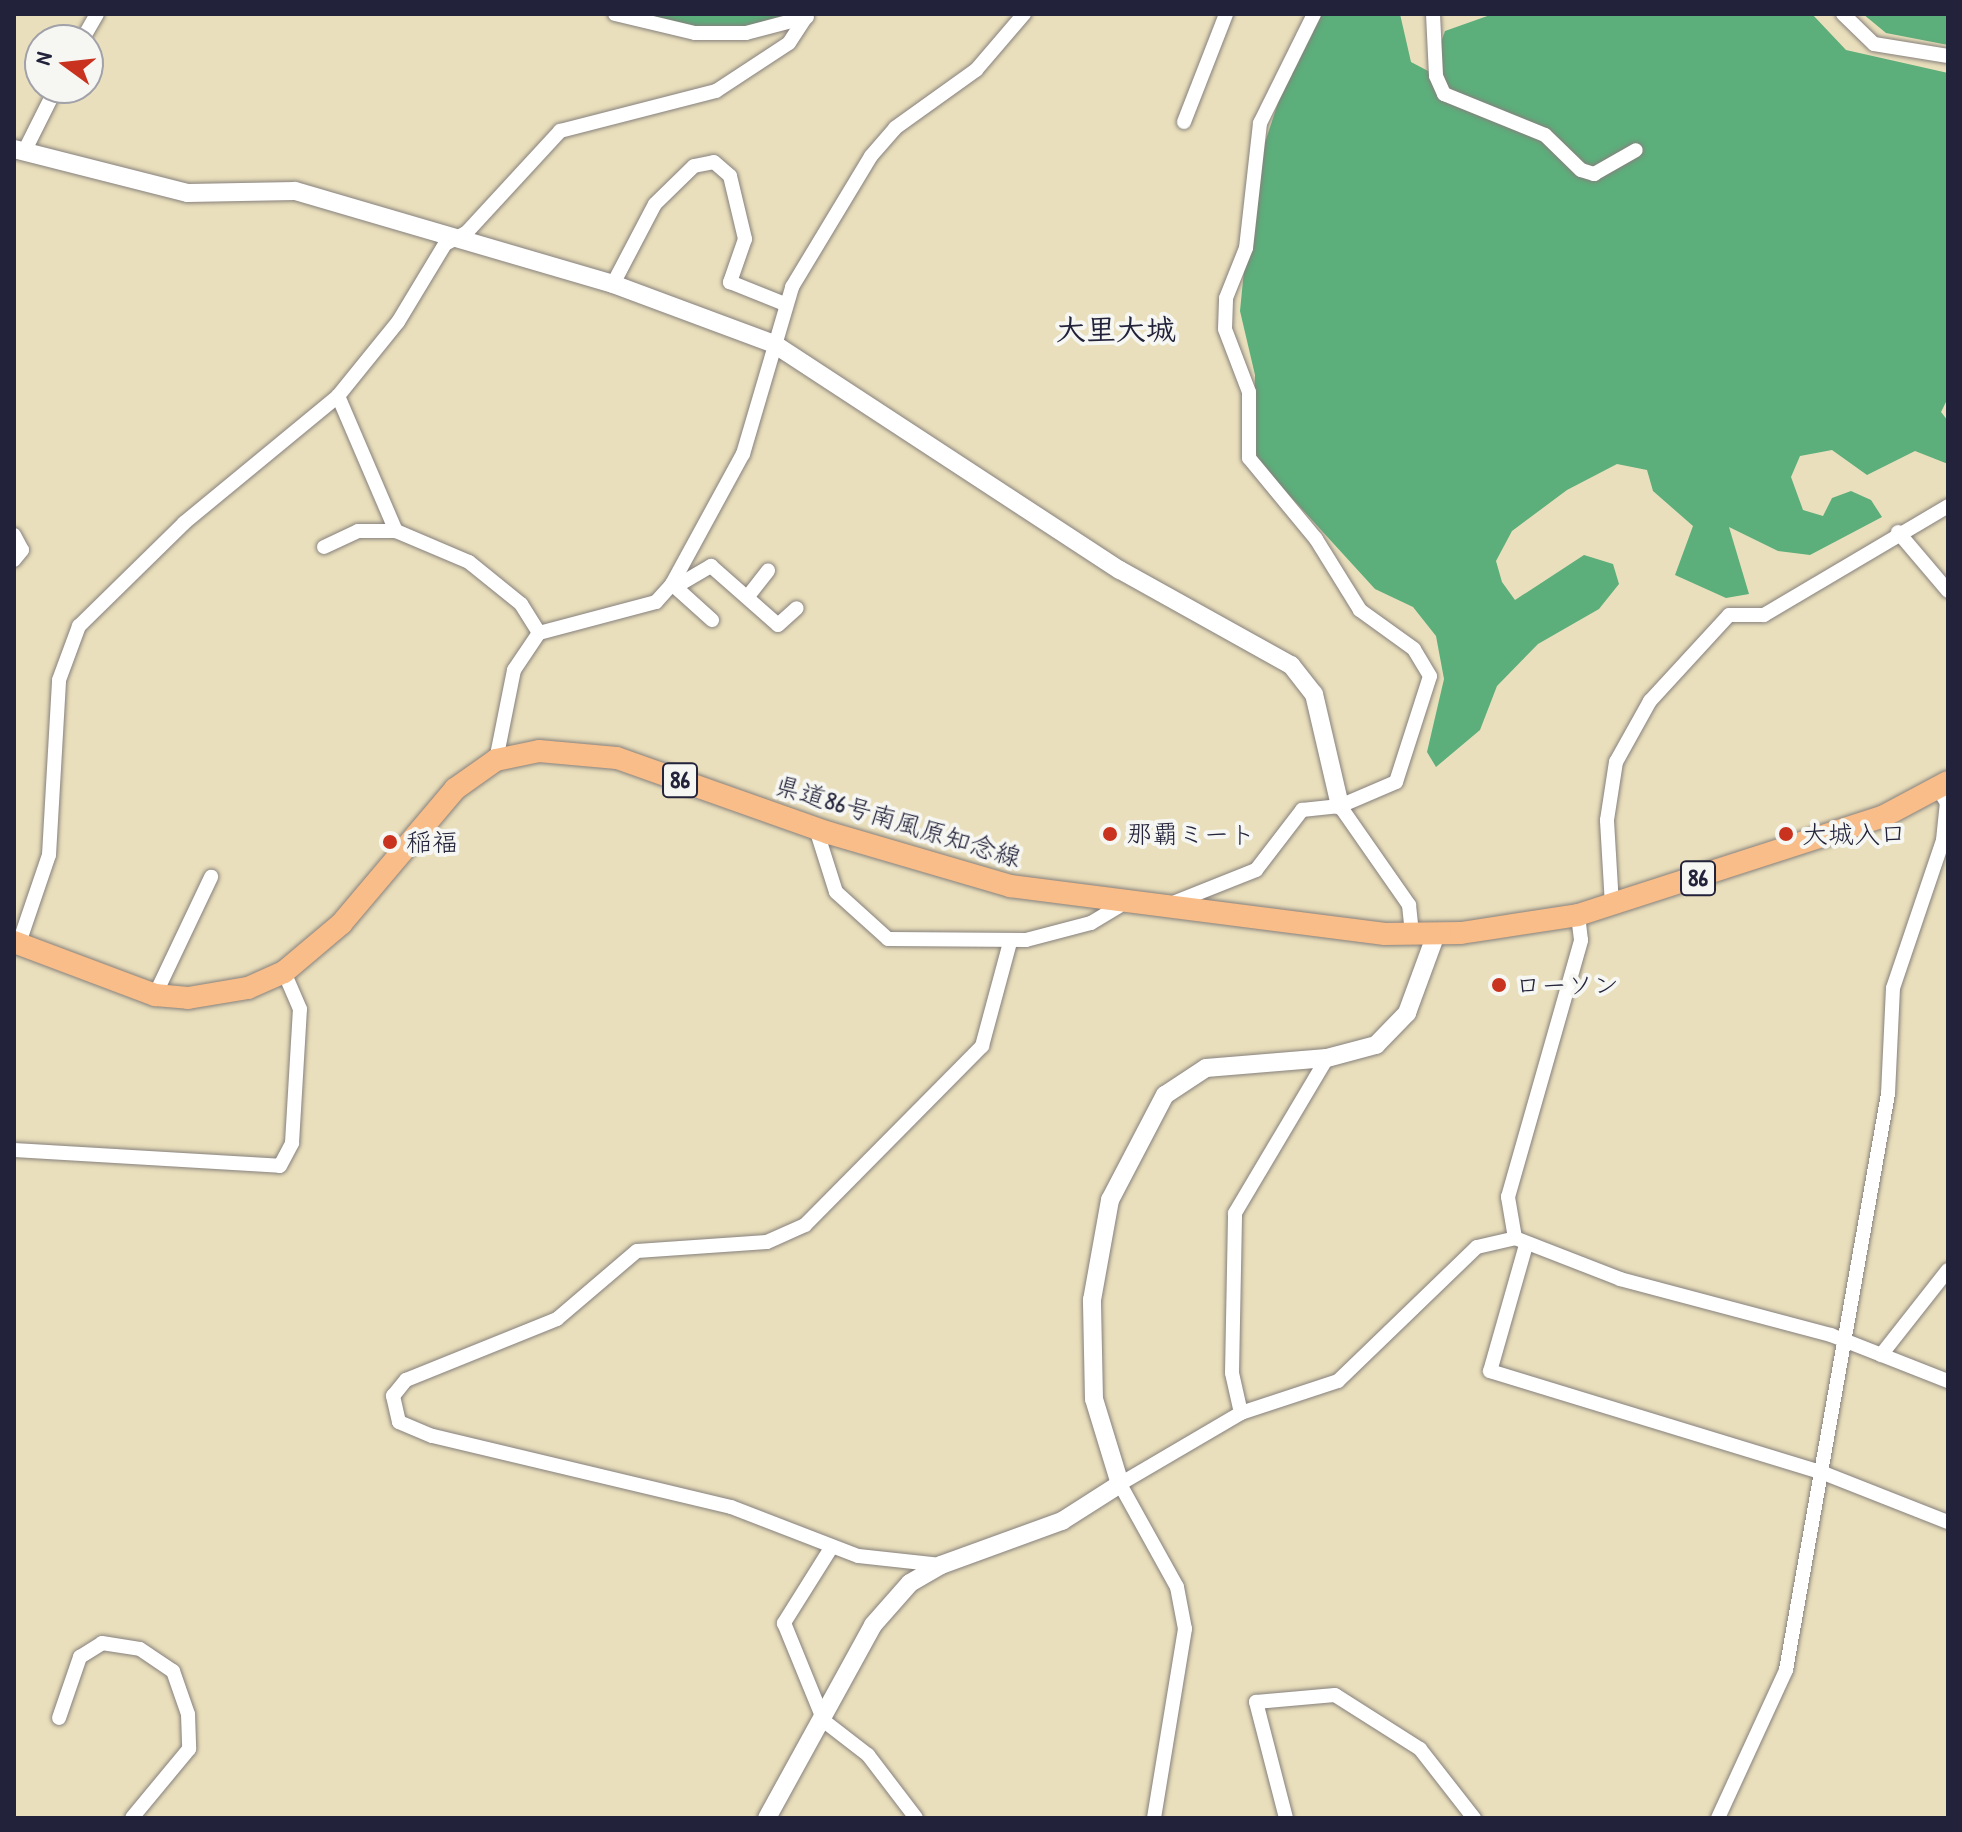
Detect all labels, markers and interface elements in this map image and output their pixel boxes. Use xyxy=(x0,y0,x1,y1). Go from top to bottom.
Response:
north arrow xyxy=(24,24,104,104)
text: N xyxy=(27,49,59,68)
district label: 大里大城 xyxy=(1056,311,1176,347)
road number: 86 xyxy=(662,760,698,800)
street label: 県道86号南風原知念線 xyxy=(771,769,1025,873)
place label: 那覇ミート xyxy=(1126,818,1255,850)
place label: 大城入口 xyxy=(1802,818,1906,850)
marker: 那覇ミート xyxy=(1101,825,1119,843)
marker: 大城入口 xyxy=(1777,825,1795,843)
place label: 稲福 xyxy=(406,826,458,858)
marker: 稲福 xyxy=(381,833,399,851)
road number: 86 xyxy=(1680,858,1716,898)
place label: ローソン xyxy=(1515,969,1619,1001)
marker: ローソン xyxy=(1490,976,1508,994)

